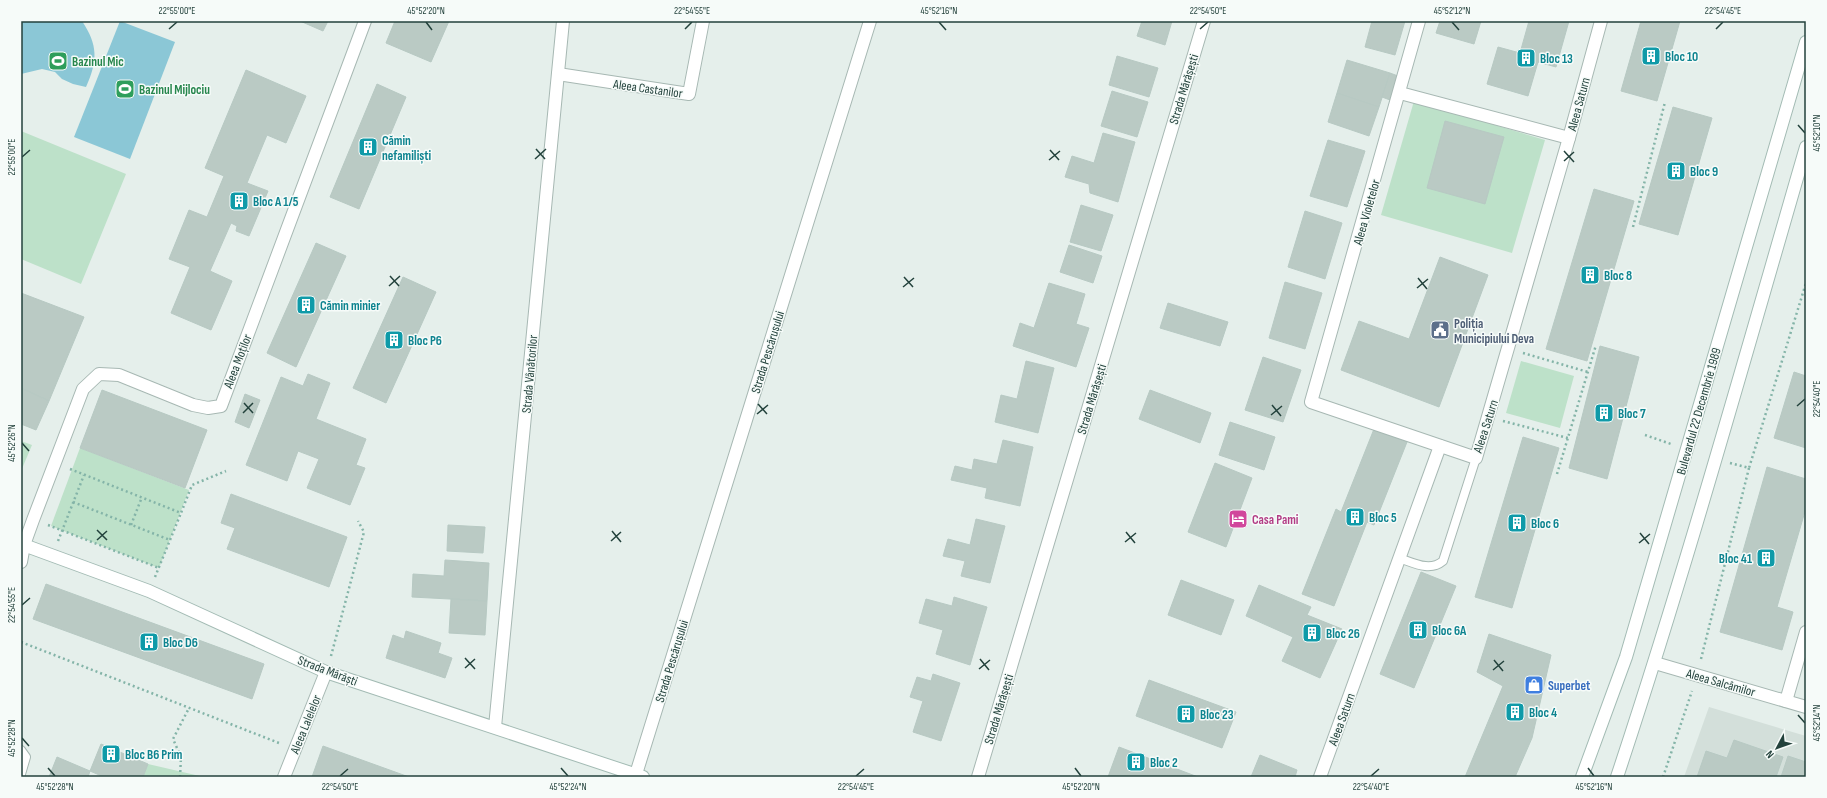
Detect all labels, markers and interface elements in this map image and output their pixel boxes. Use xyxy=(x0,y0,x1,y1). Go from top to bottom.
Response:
text: 22°55'00"E xyxy=(159,5,195,17)
text: 45°52'20"N xyxy=(407,5,445,17)
text: 22°54'55"E xyxy=(674,5,710,17)
text: 45°52'16"N xyxy=(921,5,957,17)
text: 22°54'50"E xyxy=(1190,5,1226,17)
text: 45°52'12"N xyxy=(1434,5,1470,17)
text: 22°54'45"E xyxy=(1705,5,1741,17)
building icon: Bloc 10 xyxy=(1640,45,1662,67)
building icon: Bloc 13 xyxy=(1515,47,1537,69)
place label: Bloc 10 xyxy=(1665,49,1698,65)
sports icon: Bazinul Mic xyxy=(47,50,69,72)
place label: Bloc 13 xyxy=(1540,51,1573,67)
street label: Strada Mărășești xyxy=(1166,52,1202,126)
place label: Bazinul Mic xyxy=(72,54,124,70)
street label: Aleea Castanilor xyxy=(611,76,684,102)
street label: Aleea Saturn xyxy=(1564,76,1594,134)
sports icon: Bazinul Mijlociu xyxy=(114,78,136,100)
place label: Bazinul Mijlociu xyxy=(139,82,210,98)
text: 45°52'10"N xyxy=(1811,115,1823,151)
place label: Cămin nefamiliști xyxy=(382,133,432,164)
building icon: Cămin nefamiliști xyxy=(357,136,379,158)
text: 22°55'00"E xyxy=(6,139,18,175)
building icon: Bloc 9 xyxy=(1665,160,1687,182)
place label: Bloc 9 xyxy=(1690,164,1718,180)
street label: Aleea Violetelor xyxy=(1350,177,1384,248)
building icon: Bloc A 1/5 xyxy=(228,190,250,212)
place label: Bloc A 1/5 xyxy=(253,194,299,210)
building icon: Bloc 8 xyxy=(1579,264,1601,286)
place label: Bloc 8 xyxy=(1604,268,1632,284)
building icon: Cămin minier xyxy=(295,294,317,316)
place label: Cămin minier xyxy=(320,298,380,314)
street label: Strada Pescărușului xyxy=(748,309,788,396)
place label: Poliția Municipiului Deva xyxy=(1454,316,1534,347)
public building icon: Poliția Municipiului Deva xyxy=(1429,319,1451,341)
building icon: Bloc P6 xyxy=(383,329,405,351)
street label: Aleea Moților xyxy=(220,332,256,392)
place label: Bloc P6 xyxy=(408,333,442,349)
street label: Strada Vânătorilor xyxy=(519,334,541,414)
street label: Bulevardul 22 Decembrie 1989 xyxy=(1673,346,1725,477)
street label: Strada Mărășești xyxy=(1074,362,1110,436)
text: 22°54'40"E xyxy=(1811,381,1823,417)
street label: Aleea Saturn xyxy=(1470,398,1502,456)
building icon: Bloc 7 xyxy=(1593,402,1615,424)
place label: Bloc 7 xyxy=(1618,406,1646,422)
text: 45°52'26"N xyxy=(6,424,18,462)
building icon: Bloc 5 xyxy=(1344,506,1366,528)
hotel icon: Casa Pami xyxy=(1227,508,1249,530)
place label: Bloc 5 xyxy=(1369,510,1397,526)
place label: Casa Pami xyxy=(1252,512,1299,528)
building icon: Bloc 6 xyxy=(1506,512,1528,534)
place label: Bloc 6 xyxy=(1531,516,1559,532)
building icon: Bloc 41 xyxy=(1755,547,1777,569)
place label: Bloc 41 xyxy=(1719,551,1752,567)
text: 22°54'55"E xyxy=(6,587,18,623)
street label: Strada Pescărușului xyxy=(652,618,692,705)
building icon: Bloc 6A xyxy=(1407,619,1429,641)
building icon: Bloc 26 xyxy=(1301,622,1323,644)
place label: Bloc 6A xyxy=(1432,623,1467,639)
place label: Bloc 26 xyxy=(1326,626,1360,642)
building icon: Bloc D6 xyxy=(138,631,160,653)
place label: Bloc D6 xyxy=(163,635,198,651)
street label: Strada Mărăști xyxy=(295,652,360,690)
street label: Aleea Salcâmilor xyxy=(1683,665,1757,701)
street label: Strada Mărășești xyxy=(981,672,1017,746)
shop icon: Superbet xyxy=(1523,674,1545,696)
place label: Superbet xyxy=(1548,678,1591,694)
street label: Aleea Saturn xyxy=(1325,691,1359,749)
street label: Aleea Lalelelor xyxy=(286,692,325,757)
building icon: Bloc 4 xyxy=(1504,701,1526,723)
building icon: Bloc 23 xyxy=(1175,703,1197,725)
place label: Bloc 4 xyxy=(1529,705,1557,721)
text: 45°52'14"N xyxy=(1811,705,1823,741)
place label: Bloc 23 xyxy=(1200,707,1234,723)
text: 45°52'28"N xyxy=(6,719,18,757)
north arrow xyxy=(1757,728,1797,768)
building icon: Bloc B6 Prim xyxy=(100,743,122,765)
place label: Bloc B6 Prim xyxy=(125,747,183,763)
text: N xyxy=(1763,748,1777,761)
building icon: Bloc 2 xyxy=(1125,751,1147,773)
place label: Bloc 2 xyxy=(1150,755,1178,771)
text: 45°52'28"N xyxy=(36,781,74,793)
text: 22°54'50"E xyxy=(322,781,358,793)
text: 45°52'24"N xyxy=(549,781,587,793)
text: 22°54'45"E xyxy=(838,781,874,793)
text: 45°52'20"N xyxy=(1062,781,1100,793)
text: 22°54'40"E xyxy=(1353,781,1389,793)
text: 45°52'16"N xyxy=(1576,781,1612,793)

